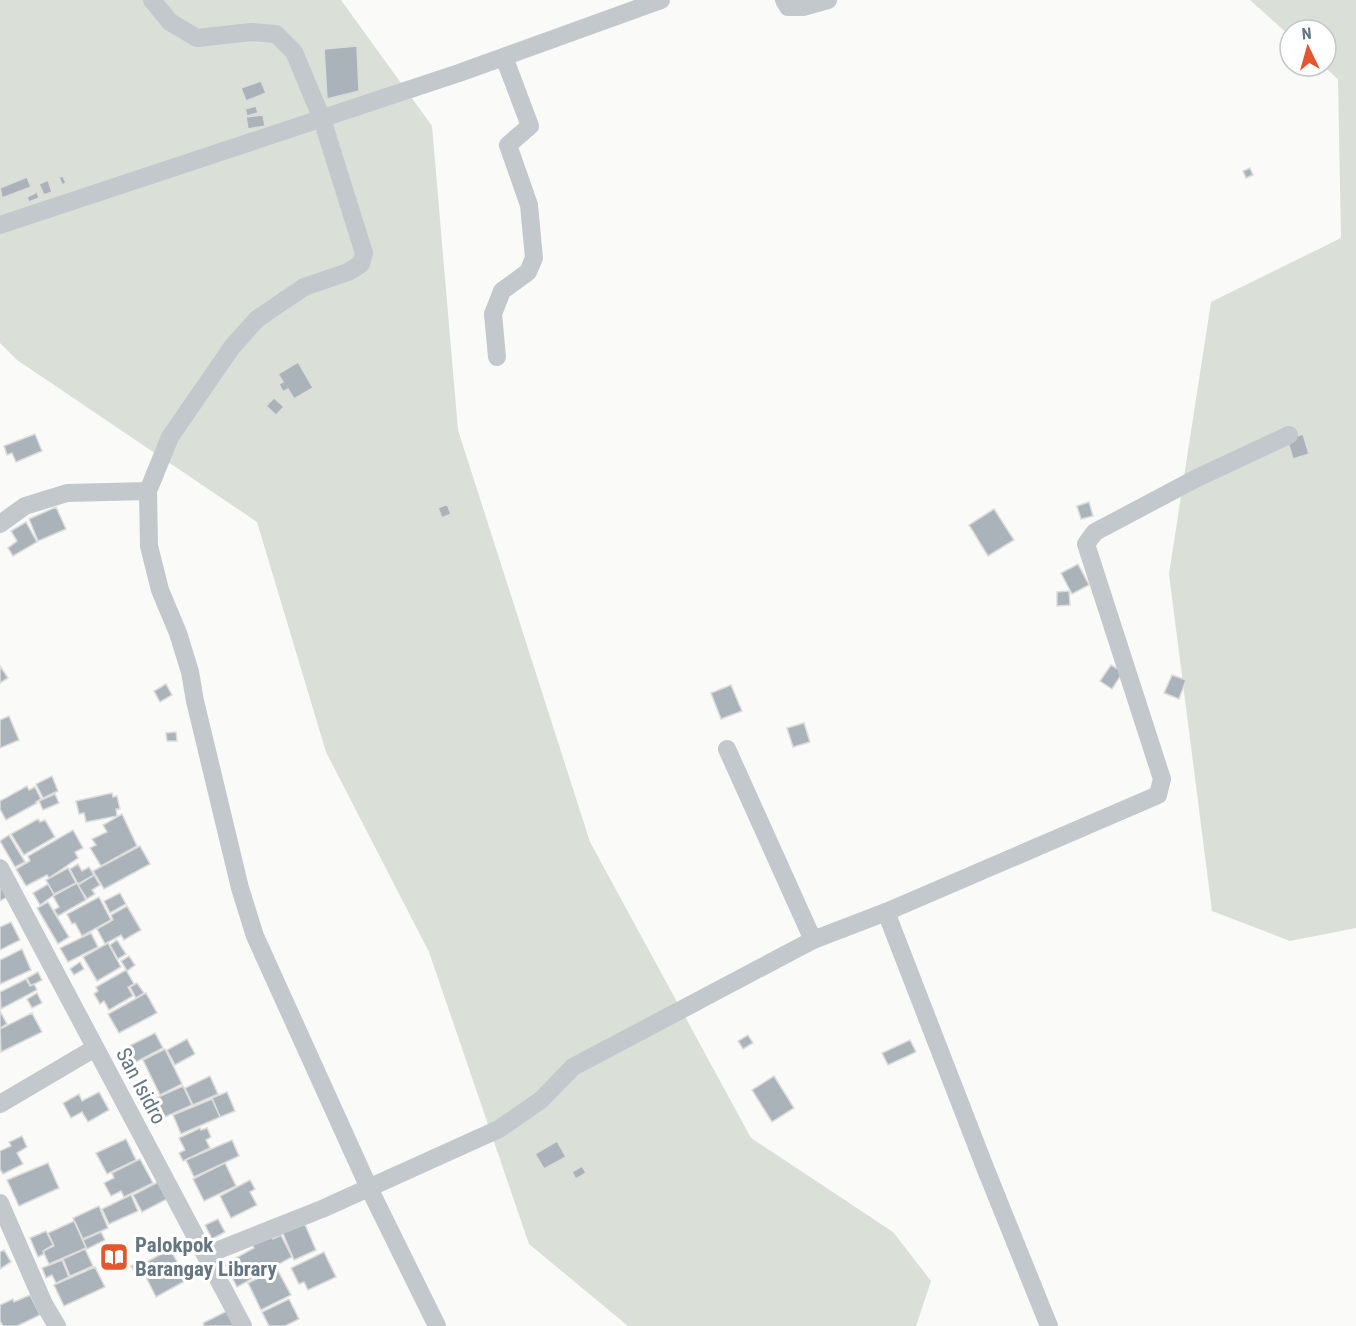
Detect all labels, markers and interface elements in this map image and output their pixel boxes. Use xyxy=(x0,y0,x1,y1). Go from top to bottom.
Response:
north arrow xyxy=(1278,18,1338,78)
text: N xyxy=(1301,24,1312,43)
street label: San Isidro xyxy=(111,1044,171,1128)
place label: Palokpok Barangay Library xyxy=(135,1233,277,1281)
library icon: Palokpok Barangay Library xyxy=(98,1241,130,1273)

